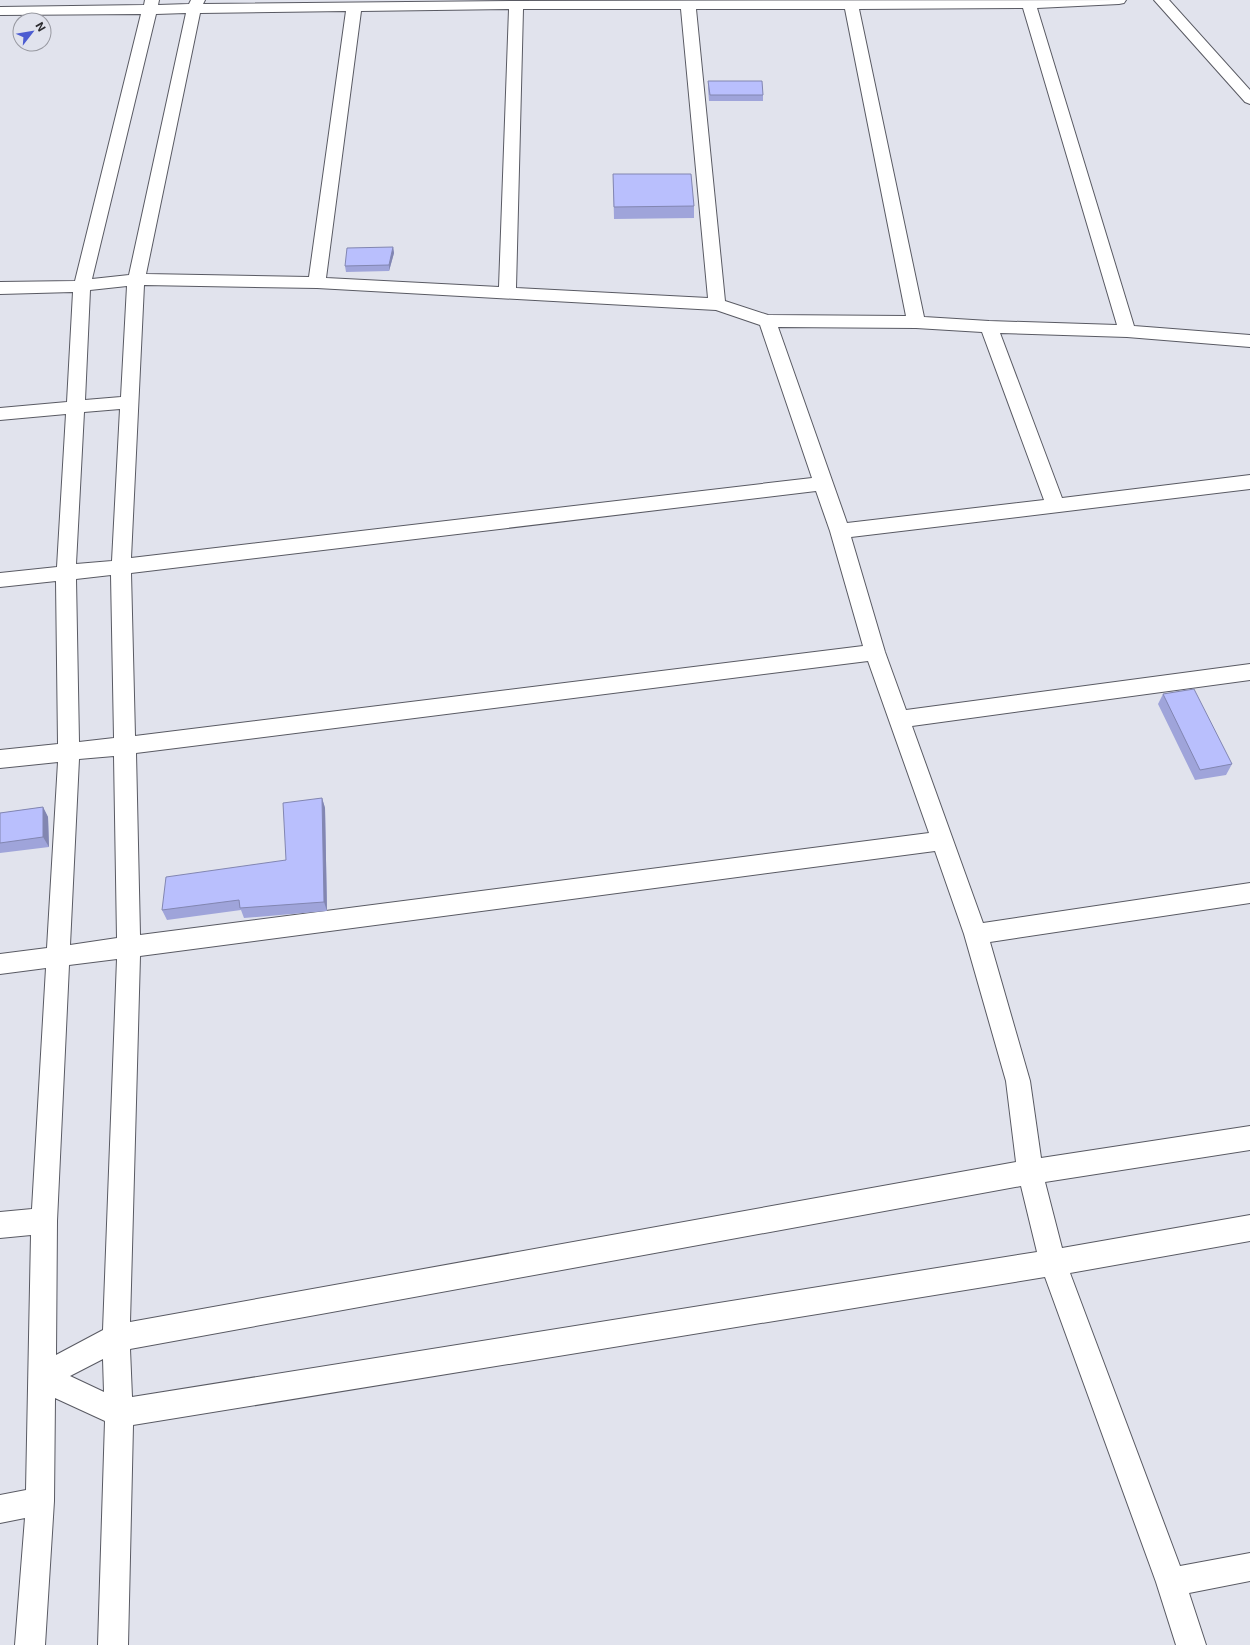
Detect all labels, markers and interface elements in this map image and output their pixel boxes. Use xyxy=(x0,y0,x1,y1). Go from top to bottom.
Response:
north arrow xyxy=(12,12,52,52)
text: N xyxy=(32,20,49,34)

